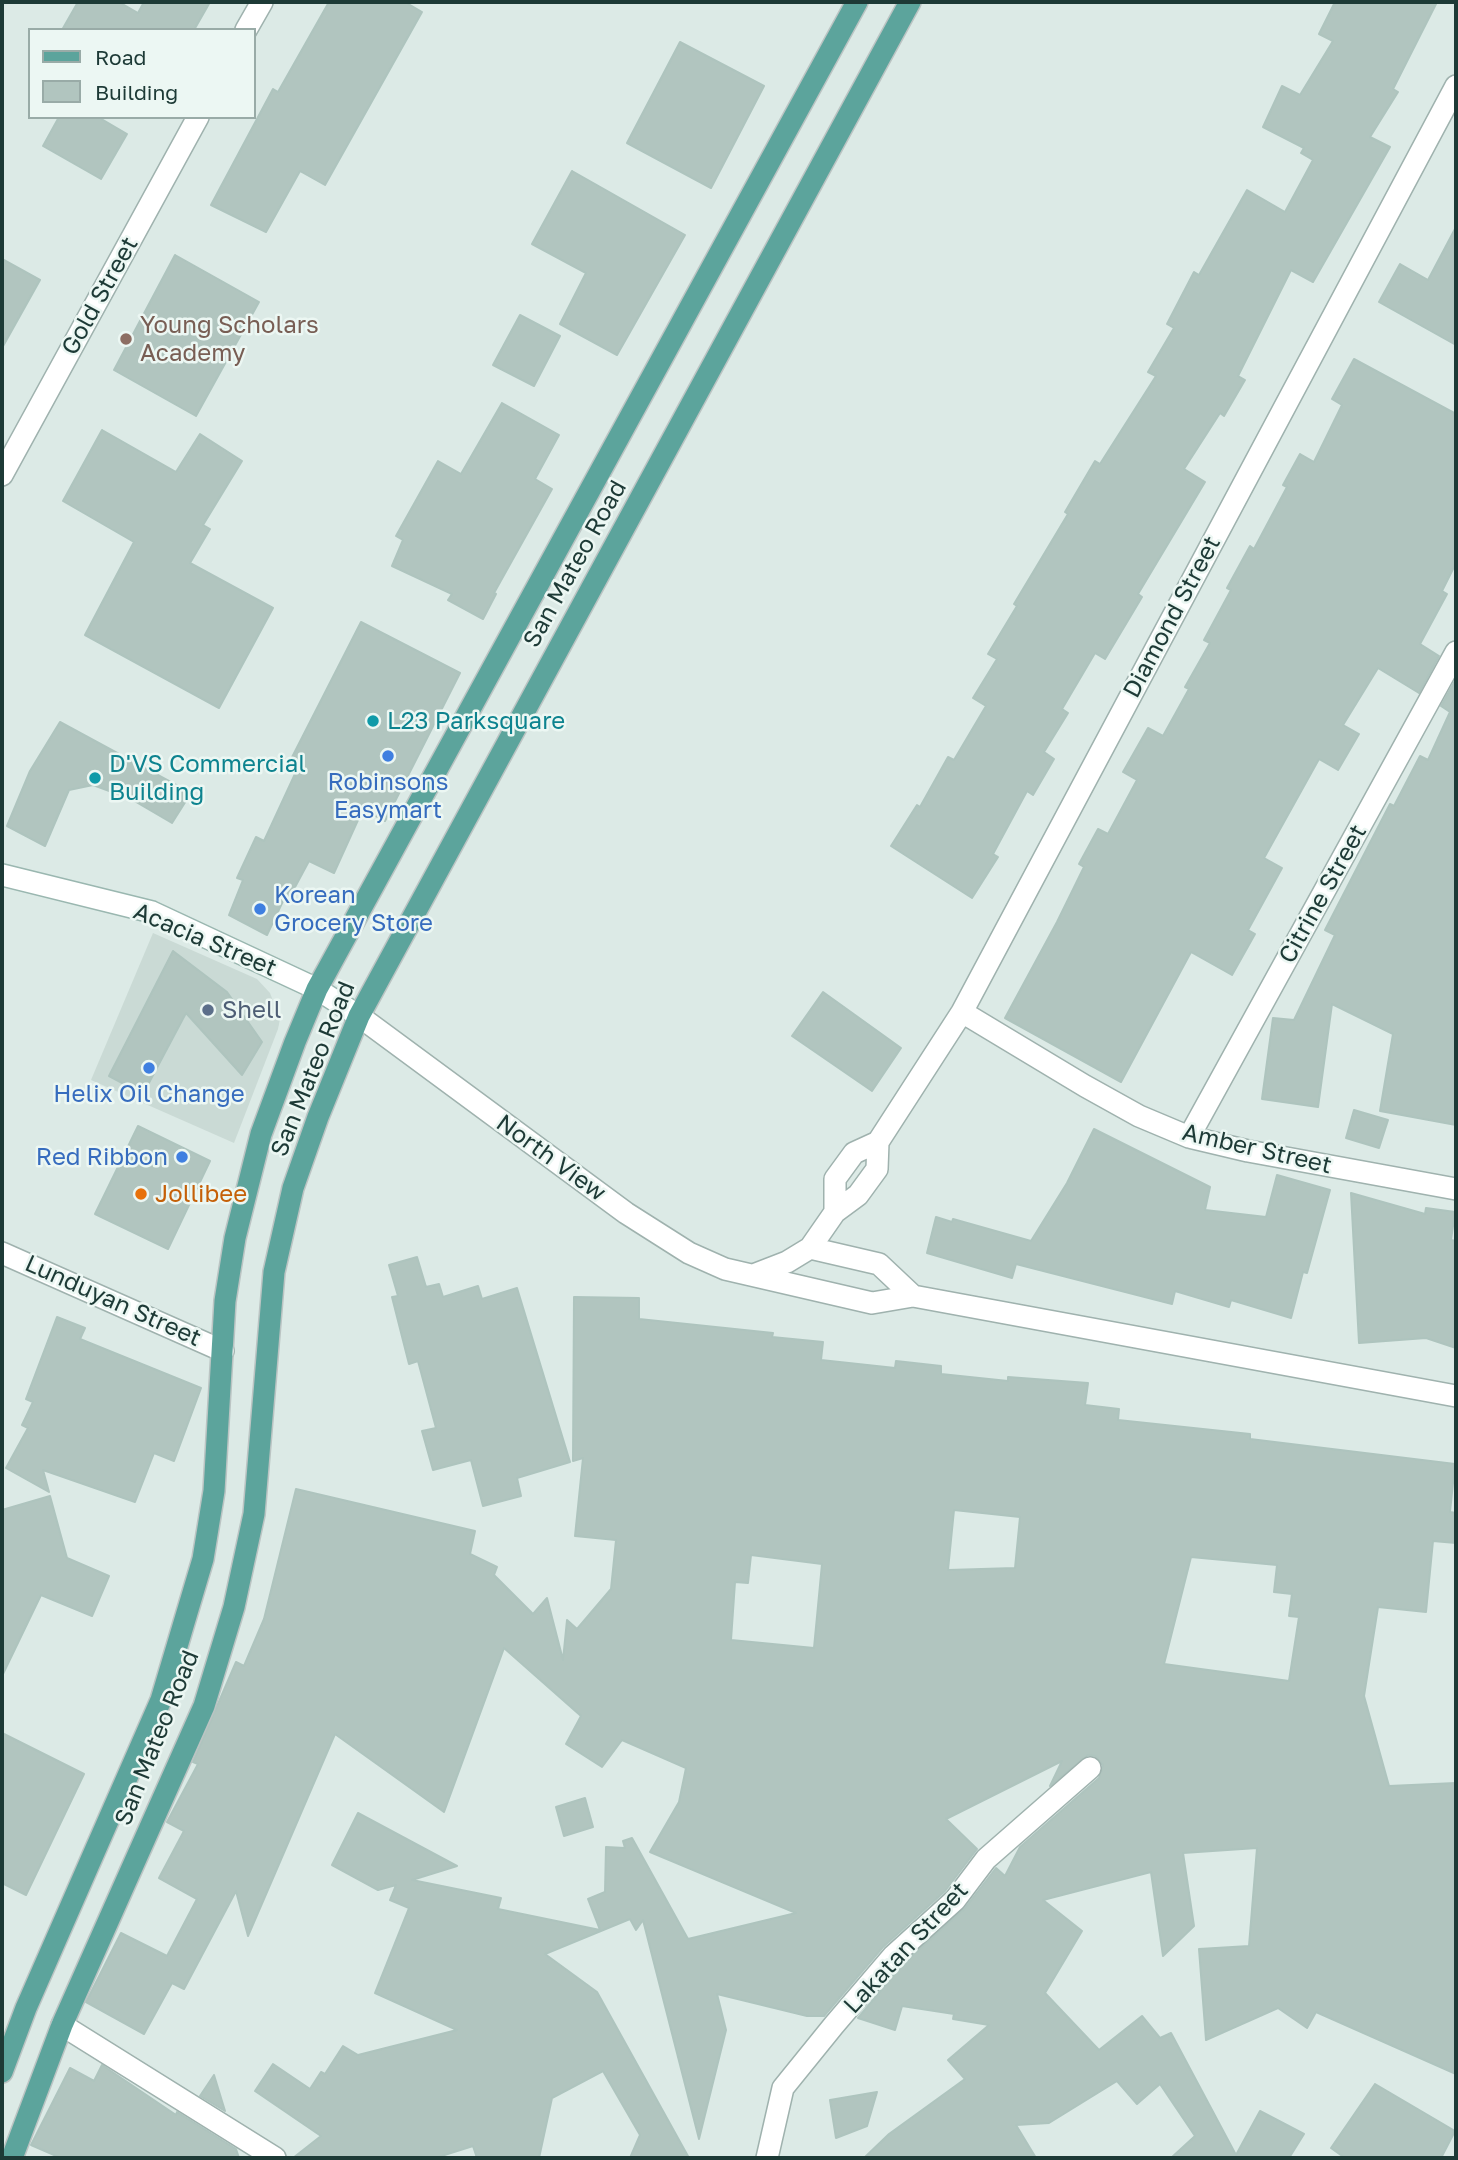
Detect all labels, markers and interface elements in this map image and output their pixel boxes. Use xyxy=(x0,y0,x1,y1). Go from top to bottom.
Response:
legend xyxy=(28,28,256,119)
text: Road xyxy=(95,44,146,70)
text: Building xyxy=(95,79,178,105)
street label: Gold Street xyxy=(56,232,144,360)
place label: Young Scholars Academy xyxy=(140,311,319,367)
marker: Young Scholars Academy xyxy=(118,331,134,347)
street label: San Mateo Road xyxy=(517,476,633,652)
street label: Diamond Street xyxy=(1117,531,1227,703)
place label: L23 Parksquare xyxy=(387,707,565,735)
marker: L23 Parksquare xyxy=(365,713,381,729)
marker: Robinsons Easymart xyxy=(380,748,396,764)
place label: D'VS Commercial Building xyxy=(109,750,306,806)
place label: Robinsons Easymart xyxy=(327,768,449,824)
marker: D'VS Commercial Building xyxy=(87,770,103,786)
street label: Citrine Street xyxy=(1273,820,1373,968)
place label: Korean Grocery Store xyxy=(274,881,433,937)
street label: Acacia Street xyxy=(129,897,281,983)
marker: Korean Grocery Store xyxy=(252,901,268,917)
street label: San Mateo Road xyxy=(265,977,361,1161)
place label: Shell xyxy=(222,996,281,1024)
marker: Shell xyxy=(200,1002,216,1018)
marker: Helix Oil Change xyxy=(141,1060,157,1076)
place label: Helix Oil Change xyxy=(53,1080,245,1108)
street label: North View xyxy=(491,1109,611,1207)
street label: Amber Street xyxy=(1180,1118,1334,1180)
place label: Red Ribbon xyxy=(36,1143,168,1171)
marker: Red Ribbon xyxy=(174,1149,190,1165)
place label: Jollibee xyxy=(155,1180,247,1208)
marker: Jollibee xyxy=(133,1186,149,1202)
street label: Lunduyan Street xyxy=(20,1249,206,1353)
street label: San Mateo Road xyxy=(109,1646,205,1830)
street label: Lakatan Street xyxy=(838,1876,974,2020)

